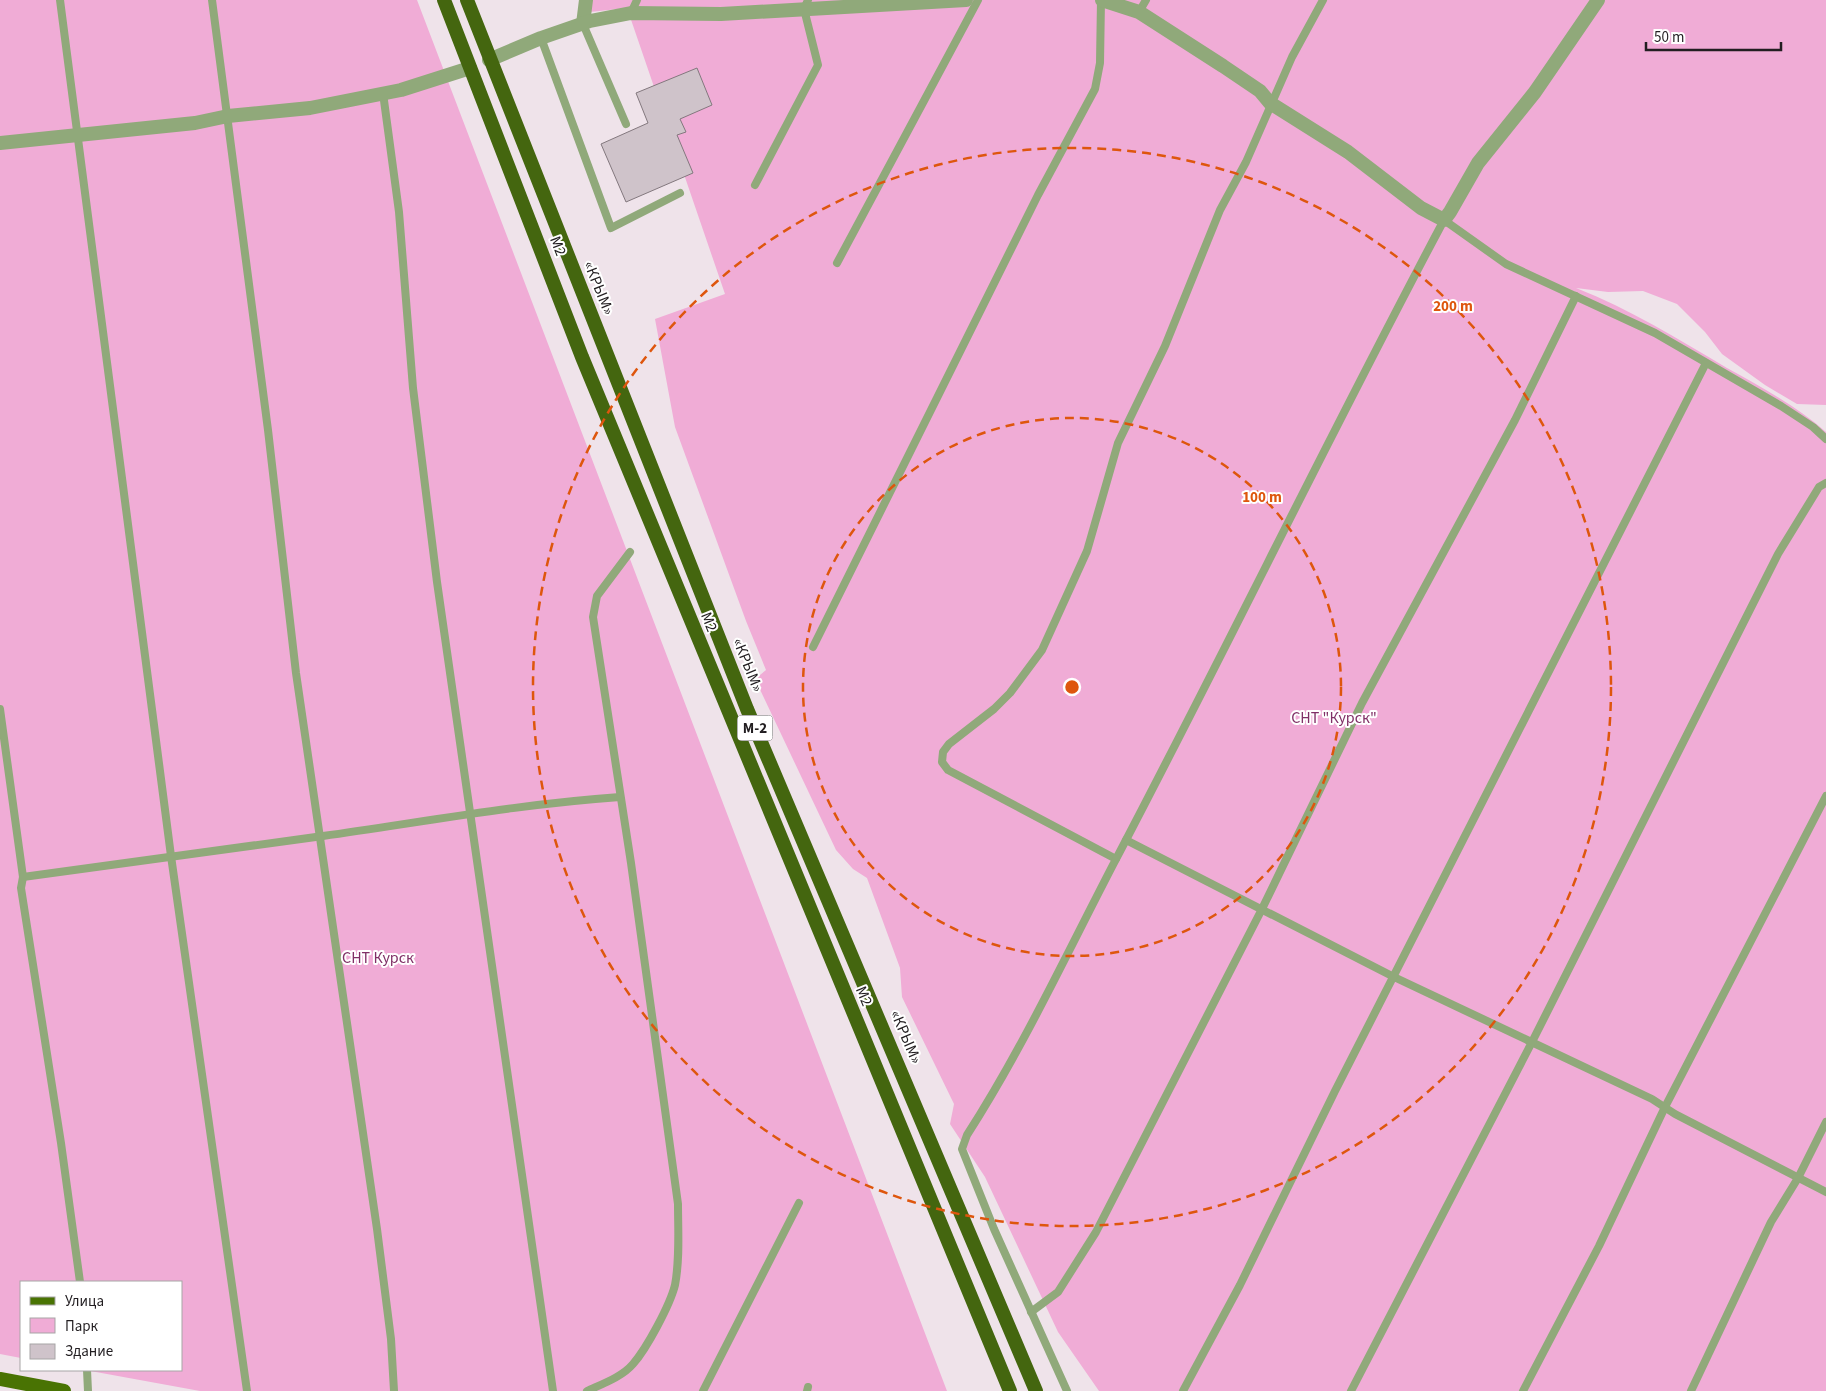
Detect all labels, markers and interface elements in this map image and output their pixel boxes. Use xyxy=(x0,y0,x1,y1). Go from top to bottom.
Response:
scale bar xyxy=(1646,20,1781,52)
text: 50 m xyxy=(1654,27,1684,48)
street label: М2 xyxy=(544,233,572,259)
street label: «КРЫМ» xyxy=(578,258,620,318)
text: 200 m xyxy=(1433,296,1473,317)
text: 100 m xyxy=(1242,487,1282,508)
street label: М2 xyxy=(695,609,723,635)
street label: «КРЫМ» xyxy=(727,635,769,695)
centre of rings xyxy=(1063,678,1081,696)
park label: СНТ "Курск" xyxy=(1291,707,1377,729)
road number: М-2 xyxy=(738,716,772,740)
park label: СНТ Курск xyxy=(342,947,414,969)
street label: М2 xyxy=(850,983,878,1009)
street label: «КРЫМ» xyxy=(885,1007,927,1067)
legend xyxy=(20,1281,182,1371)
text: Улица xyxy=(65,1291,104,1312)
text: Парк xyxy=(65,1316,99,1337)
text: Здание xyxy=(65,1341,113,1362)

